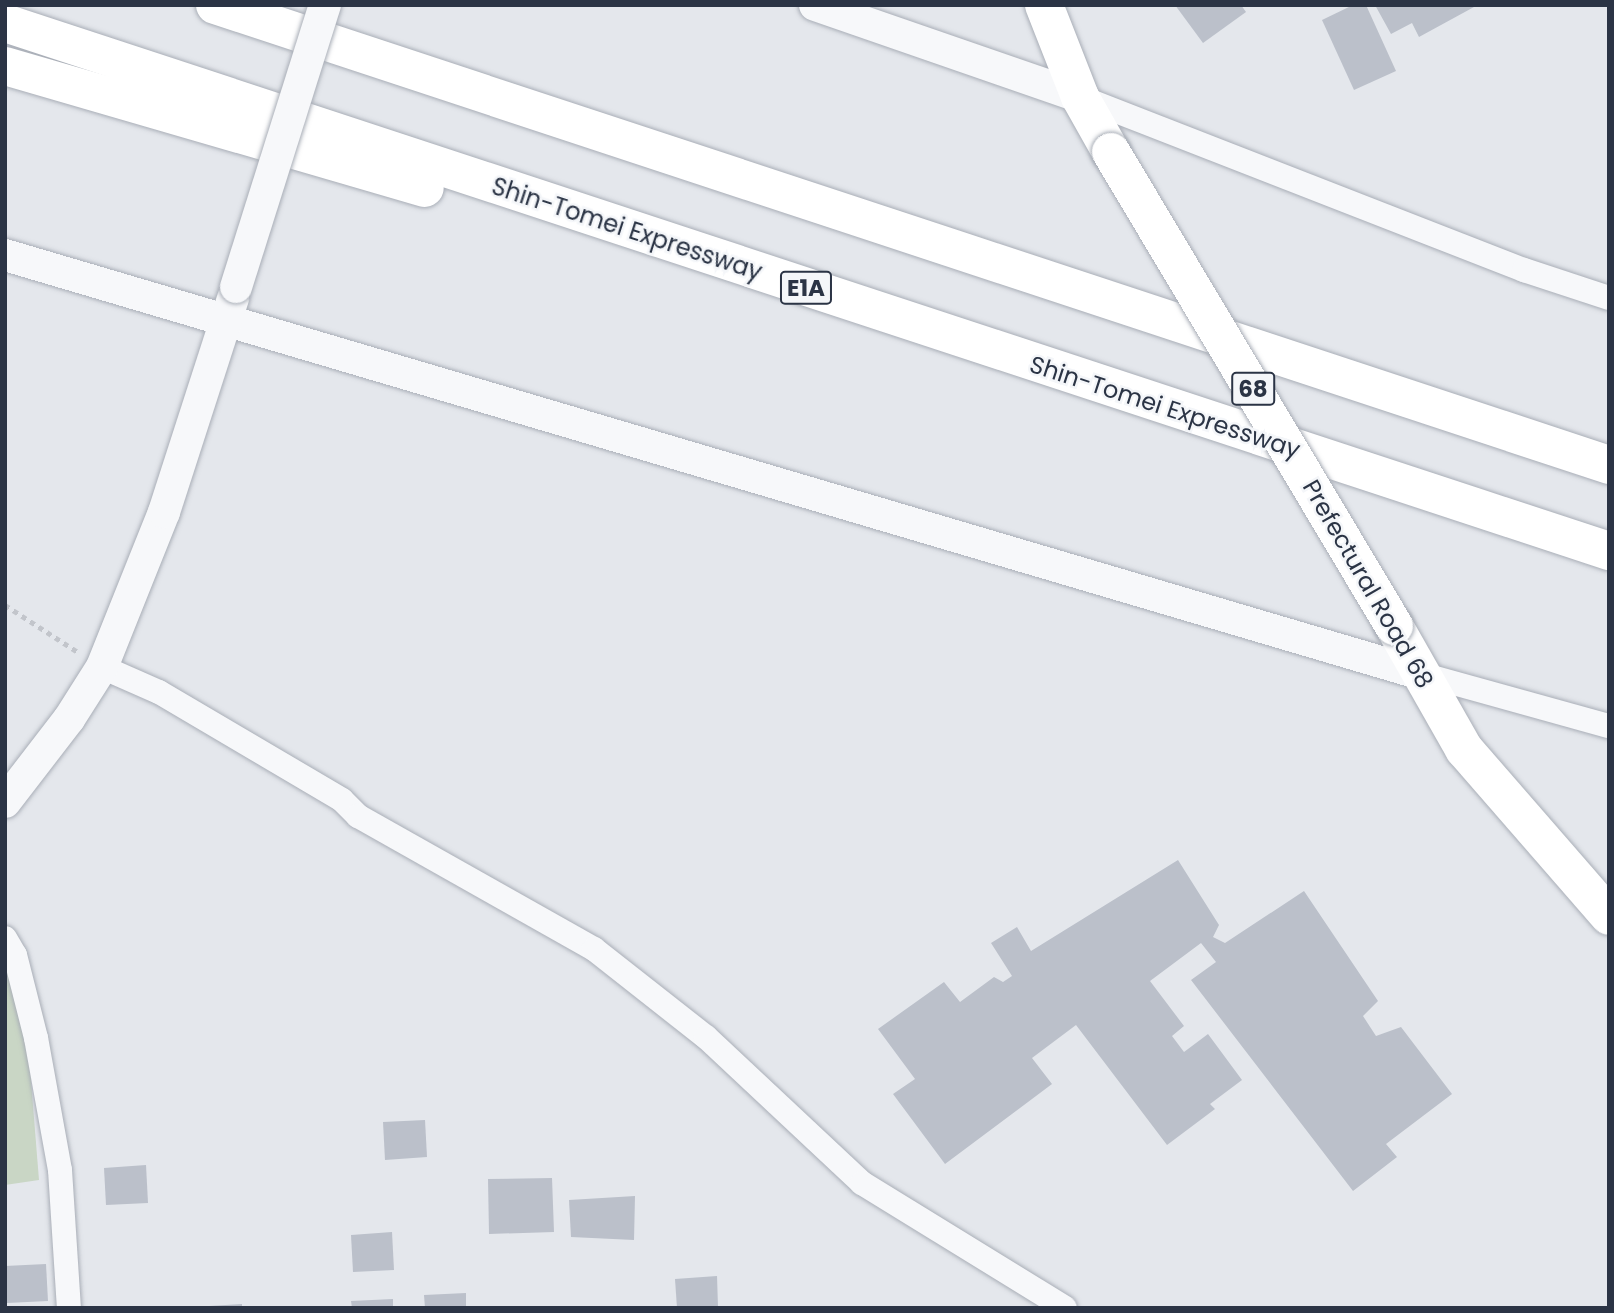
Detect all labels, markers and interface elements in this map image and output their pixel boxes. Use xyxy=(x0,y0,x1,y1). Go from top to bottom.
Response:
street label: Shin-Tomei Expressway xyxy=(488,172,766,286)
road number: E1A xyxy=(780,268,832,308)
street label: Shin-Tomei Expressway xyxy=(1026,350,1304,464)
road number: 68 xyxy=(1230,370,1276,408)
street label: Prefectural Road 68 xyxy=(1297,475,1439,693)

